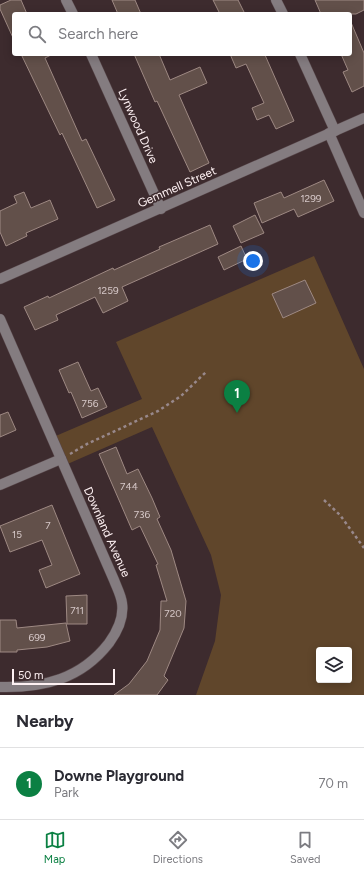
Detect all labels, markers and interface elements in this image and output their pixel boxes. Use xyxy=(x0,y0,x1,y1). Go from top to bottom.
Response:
search box xyxy=(12,12,352,56)
icon: search xyxy=(26,23,48,45)
text: Search here xyxy=(58,25,138,43)
street label: Lynwood Drive xyxy=(115,87,161,166)
street label: Gemmell Street xyxy=(136,163,219,211)
house number: 1299 xyxy=(300,192,322,205)
your location xyxy=(243,251,263,271)
house number: 1259 xyxy=(97,284,119,297)
pin: 1 xyxy=(224,380,250,413)
house number: 756 xyxy=(82,397,99,410)
house number: 744 xyxy=(120,480,138,493)
street label: Downland Avenue xyxy=(81,485,133,580)
house number: 736 xyxy=(134,508,151,521)
house number: 7 xyxy=(45,519,51,532)
house number: 15 xyxy=(12,528,22,541)
house number: 711 xyxy=(70,604,84,617)
house number: 720 xyxy=(164,607,182,620)
house number: 699 xyxy=(29,631,46,644)
map controls xyxy=(316,647,352,683)
button: layers xyxy=(316,647,352,683)
scale bar xyxy=(12,667,115,686)
text: 50 m xyxy=(18,669,43,682)
text: Nearby xyxy=(16,711,74,731)
text: Downe Playground xyxy=(54,767,184,785)
text: 1 xyxy=(26,776,32,791)
text: 70 m xyxy=(318,776,348,791)
text: Park xyxy=(54,785,79,800)
tab: Map xyxy=(44,829,66,866)
tab: Directions xyxy=(153,829,203,866)
tab: Saved xyxy=(290,829,320,866)

